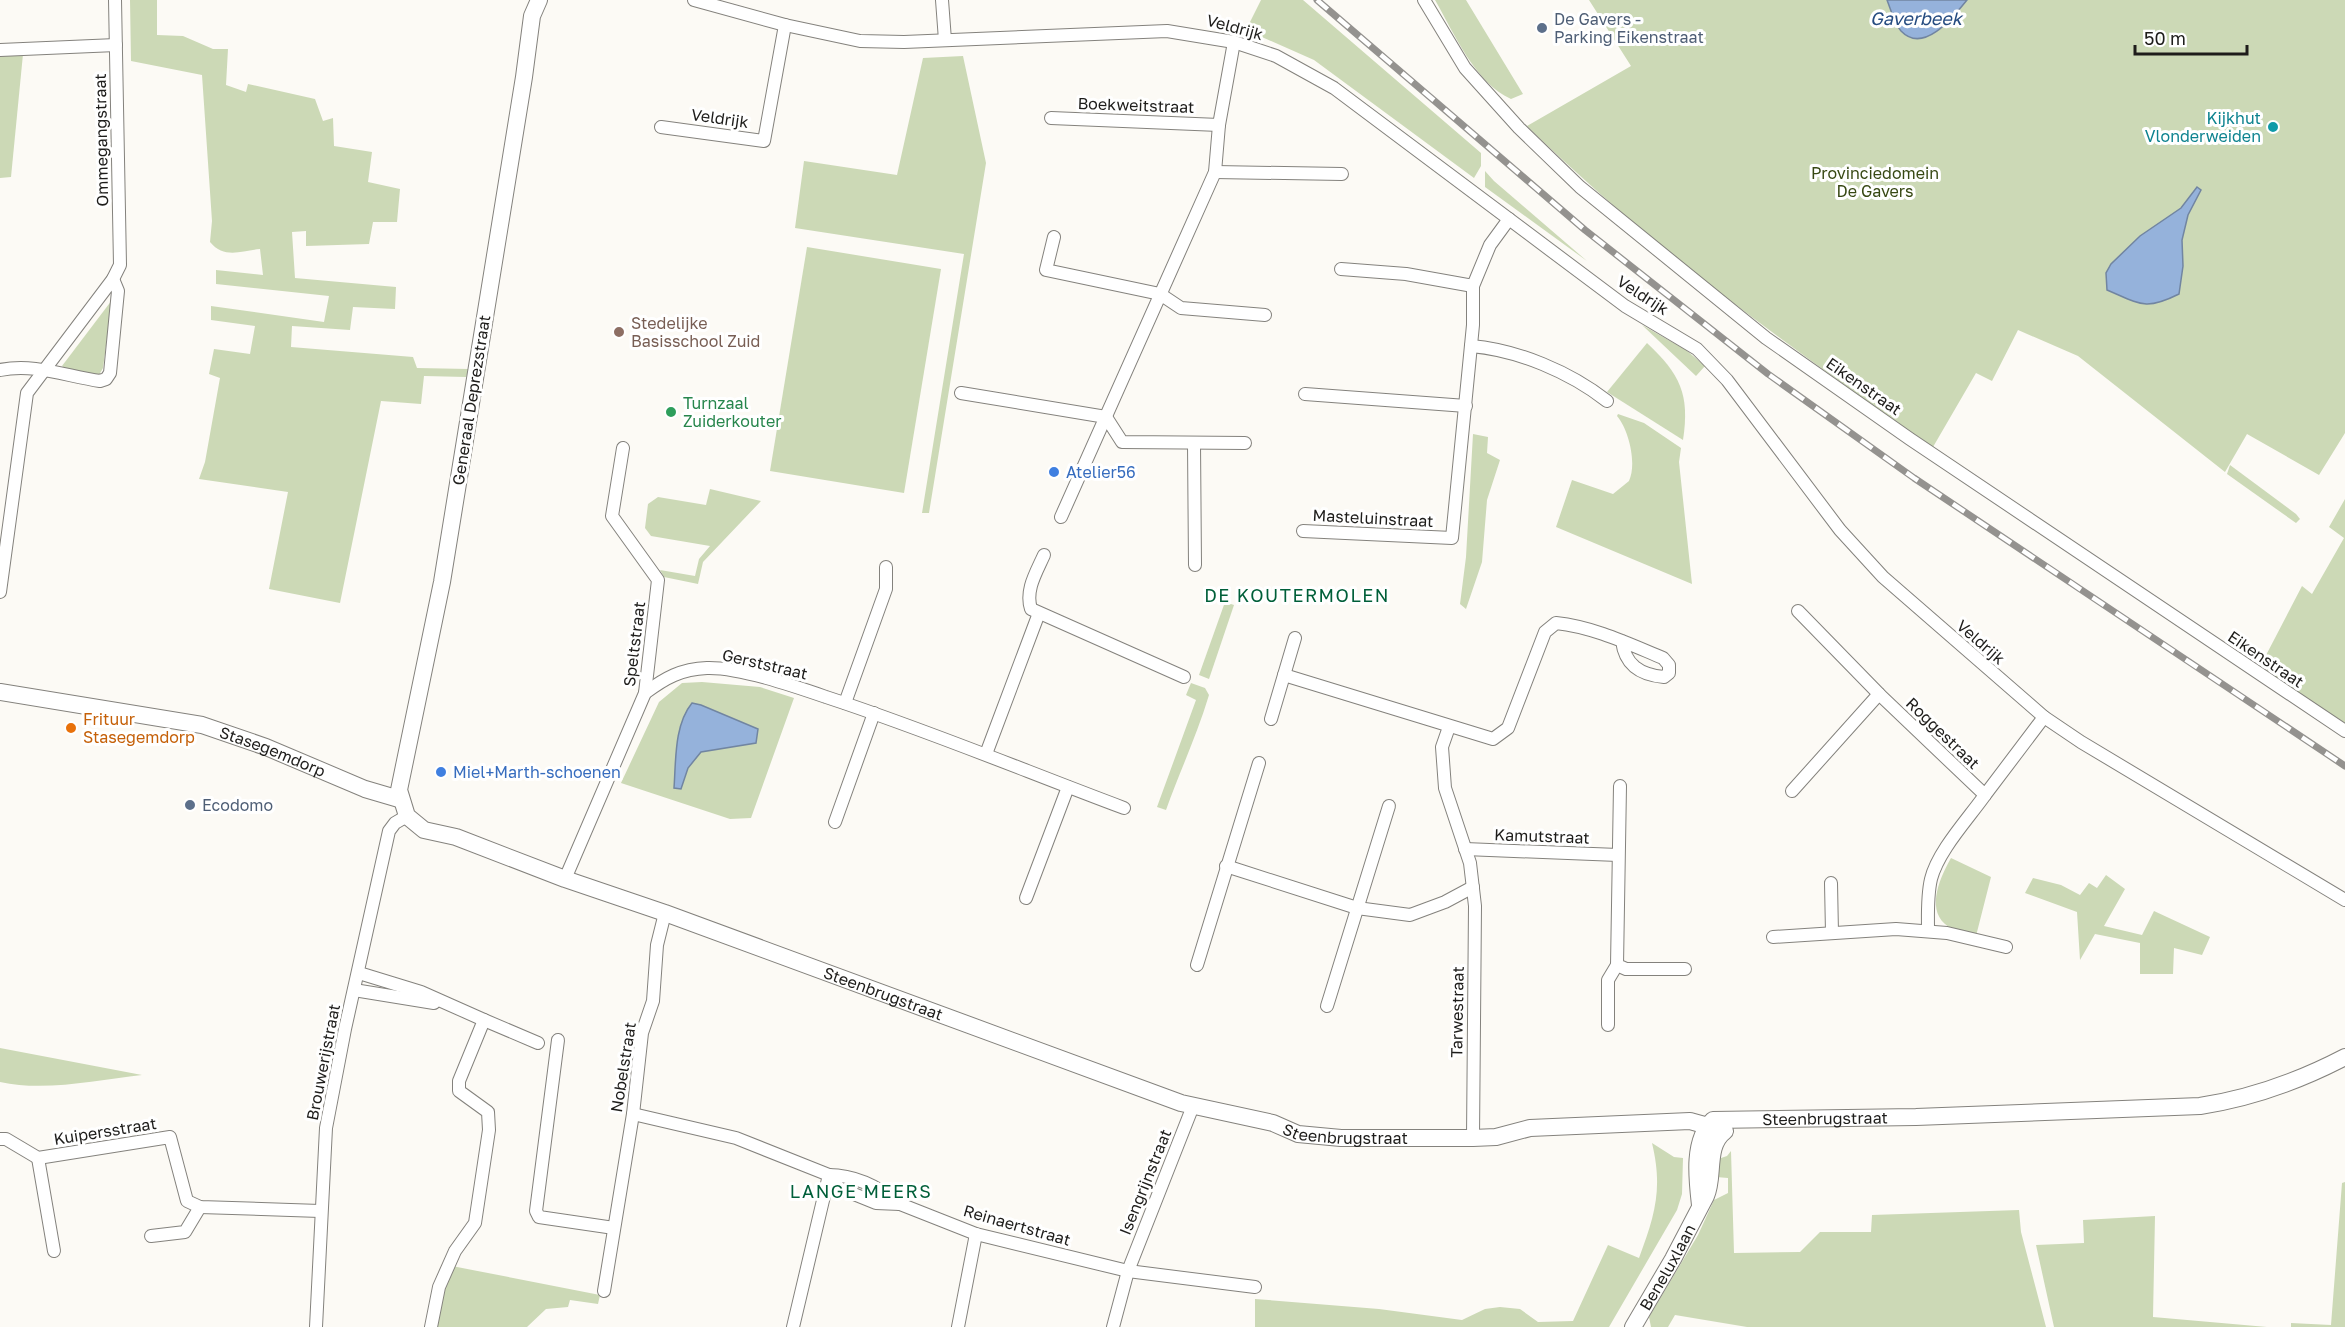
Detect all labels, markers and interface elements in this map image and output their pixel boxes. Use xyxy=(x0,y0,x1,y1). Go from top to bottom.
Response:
water label: Gaverbeek xyxy=(1870,7,1964,29)
place label: De Gavers - Parking Eikenstraat xyxy=(1554,9,1704,47)
street label: Veldrijk xyxy=(1205,10,1265,44)
scale bar xyxy=(2135,18,2248,56)
marker: De Gavers - Parking Eikenstraat xyxy=(1535,21,1549,35)
text: 50 m xyxy=(2144,27,2186,49)
street label: Ommegangstraat xyxy=(90,73,112,207)
street label: Boekweitstraat xyxy=(1077,93,1195,117)
street label: Veldrijk xyxy=(690,104,750,132)
place label: Kijkhut Vlonderweiden xyxy=(2145,108,2261,146)
marker: Kijkhut Vlonderweiden xyxy=(2266,120,2280,134)
park label: Provinciedomein De Gavers xyxy=(1811,163,1939,201)
street label: Veldrijk xyxy=(1613,271,1673,319)
street label: Generaal Deprezstraat xyxy=(448,313,494,487)
place label: Stedelijke Basisschool Zuid xyxy=(631,313,760,351)
marker: Stedelijke Basisschool Zuid xyxy=(612,325,626,339)
street label: Eikenstraat xyxy=(1823,353,1905,419)
place label: Turnzaal Zuiderkouter xyxy=(683,393,782,431)
marker: Turnzaal Zuiderkouter xyxy=(664,405,678,419)
place label: Atelier56 xyxy=(1066,462,1136,482)
marker: Atelier56 xyxy=(1047,465,1061,479)
street label: Masteluinstraat xyxy=(1312,505,1434,531)
district label: DE KOUTERMOLEN xyxy=(1204,584,1390,606)
street label: Speltstraat xyxy=(619,600,649,688)
street label: Veldrijk xyxy=(1953,616,2009,668)
street label: Eikenstraat xyxy=(2224,626,2308,692)
street label: Gerststraat xyxy=(720,644,810,684)
street label: Roggestraat xyxy=(1902,693,1984,773)
place label: Frituur Stasegemdorp xyxy=(83,709,195,747)
marker: Frituur Stasegemdorp xyxy=(64,721,78,735)
street label: Stasegemdorp xyxy=(217,722,329,781)
place label: Miel+Marth-schoenen xyxy=(453,762,621,782)
marker: Miel+Marth-schoenen xyxy=(434,765,448,779)
place label: Ecodomo xyxy=(202,795,273,815)
marker: Ecodomo xyxy=(183,798,197,812)
street label: Kamutstraat xyxy=(1494,824,1590,848)
street label: Steenbrugstraat xyxy=(821,962,946,1024)
street label: Tarwestraat xyxy=(1446,966,1468,1058)
street label: Brouwerijstraat xyxy=(302,1002,344,1122)
street label: Nobelstraat xyxy=(606,1020,640,1114)
street label: Steenbrugstraat xyxy=(1762,1107,1888,1129)
street label: Kuipersstraat xyxy=(52,1113,158,1149)
street label: Steenbrugstraat xyxy=(1280,1119,1408,1148)
street label: Isengrijnstraat xyxy=(1115,1126,1175,1238)
district label: LANGE MEERS xyxy=(790,1180,932,1202)
street label: Reinaertstraat xyxy=(961,1200,1073,1250)
street label: Beneluxlaan xyxy=(1635,1221,1700,1314)

